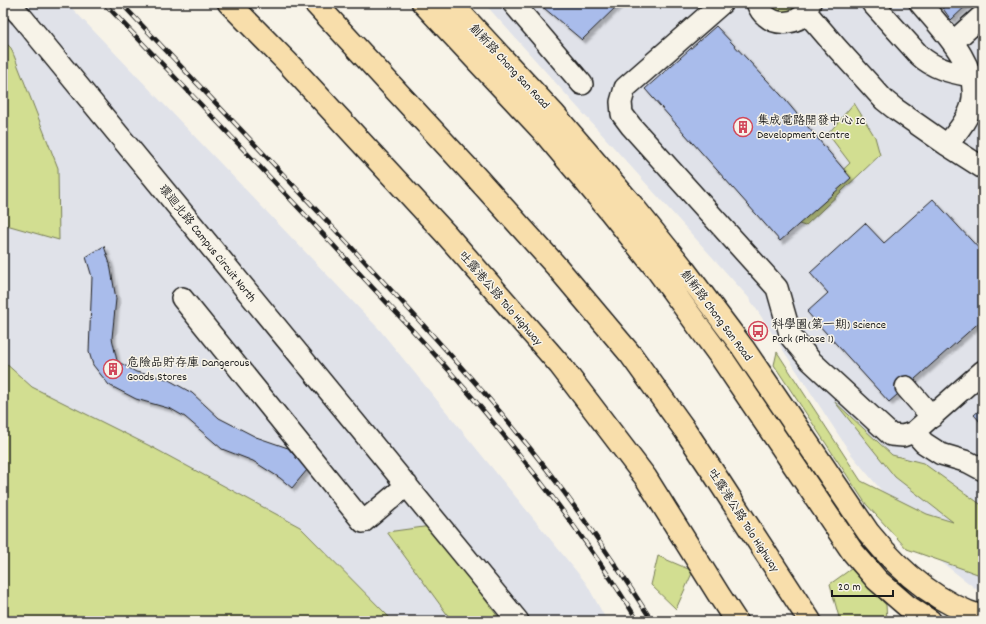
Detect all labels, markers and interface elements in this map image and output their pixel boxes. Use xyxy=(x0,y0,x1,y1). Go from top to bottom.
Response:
street label: 創新路 Chong San Road xyxy=(465,21,553,113)
place label: 集成電路開發中心 IC Development Centre xyxy=(757,113,865,144)
building icon: 集成電路開發中心 IC Development Centre xyxy=(732,116,754,138)
street label: 環迴北路 Campus Circuit North xyxy=(154,182,260,306)
street label: 吐露港公路 Tolo Highway xyxy=(454,248,546,351)
street label: 創新路 Chong San Road xyxy=(676,267,756,365)
place label: 科學園(第一期) Science Park (Phase 1) xyxy=(772,317,886,348)
bus stop icon: 科學園(第一期) Science Park (Phase 1) xyxy=(747,320,769,342)
place label: 危險品貯存庫 Dangerous Goods Stores xyxy=(127,355,250,386)
building icon: 危險品貯存庫 Dangerous Goods Stores xyxy=(102,358,124,380)
street label: 吐露港公路 Tolo Highway xyxy=(703,466,783,577)
scale bar xyxy=(832,572,893,598)
text: 20 m xyxy=(838,579,861,596)

